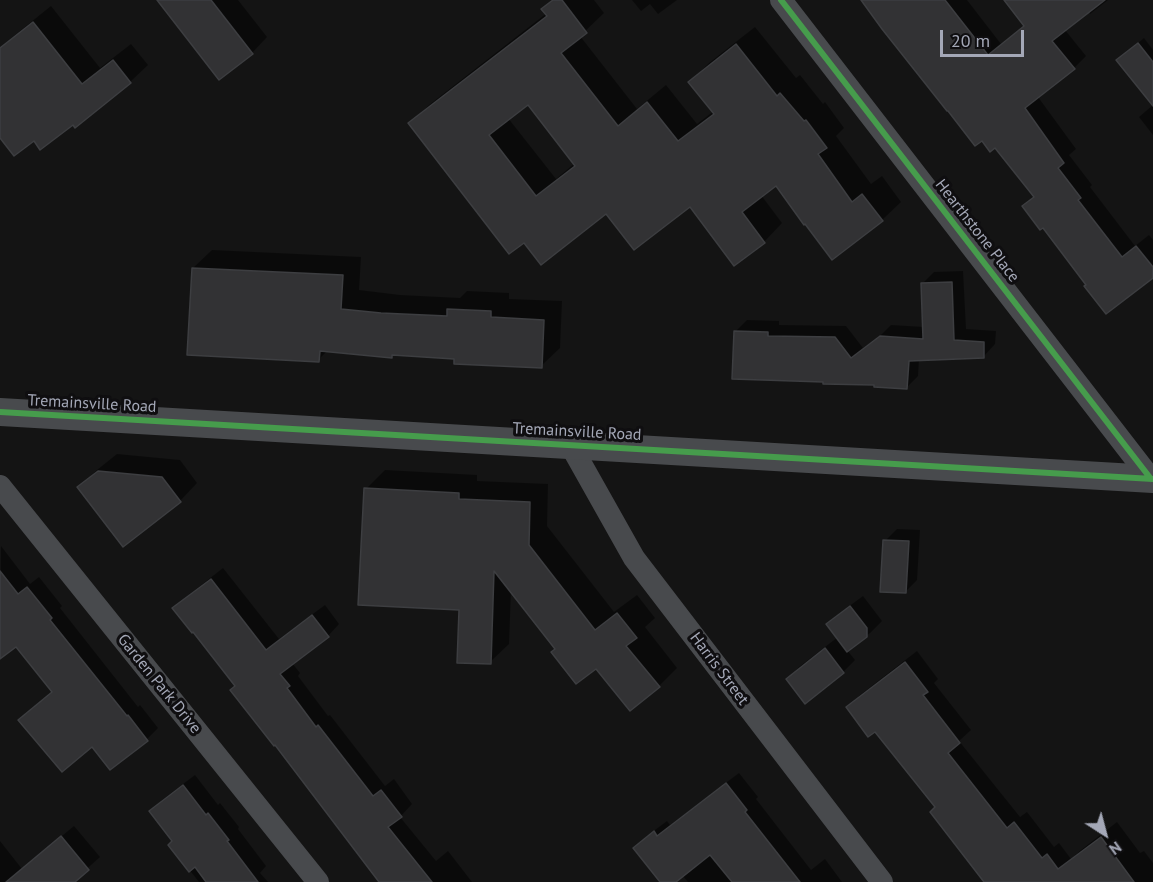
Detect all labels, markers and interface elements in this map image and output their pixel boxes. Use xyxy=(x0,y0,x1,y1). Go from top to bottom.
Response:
scale bar xyxy=(943,18,1027,56)
text: 20 m xyxy=(951,29,990,52)
street label: Hearthstone Place xyxy=(931,176,1023,286)
street label: Tremainsville Road xyxy=(27,391,157,417)
street label: Tremainsville Road xyxy=(512,419,642,445)
street label: Harris Street xyxy=(686,629,752,709)
street label: Garden Park Drive xyxy=(113,630,205,738)
north arrow xyxy=(1075,804,1135,864)
text: N xyxy=(1105,837,1126,860)

